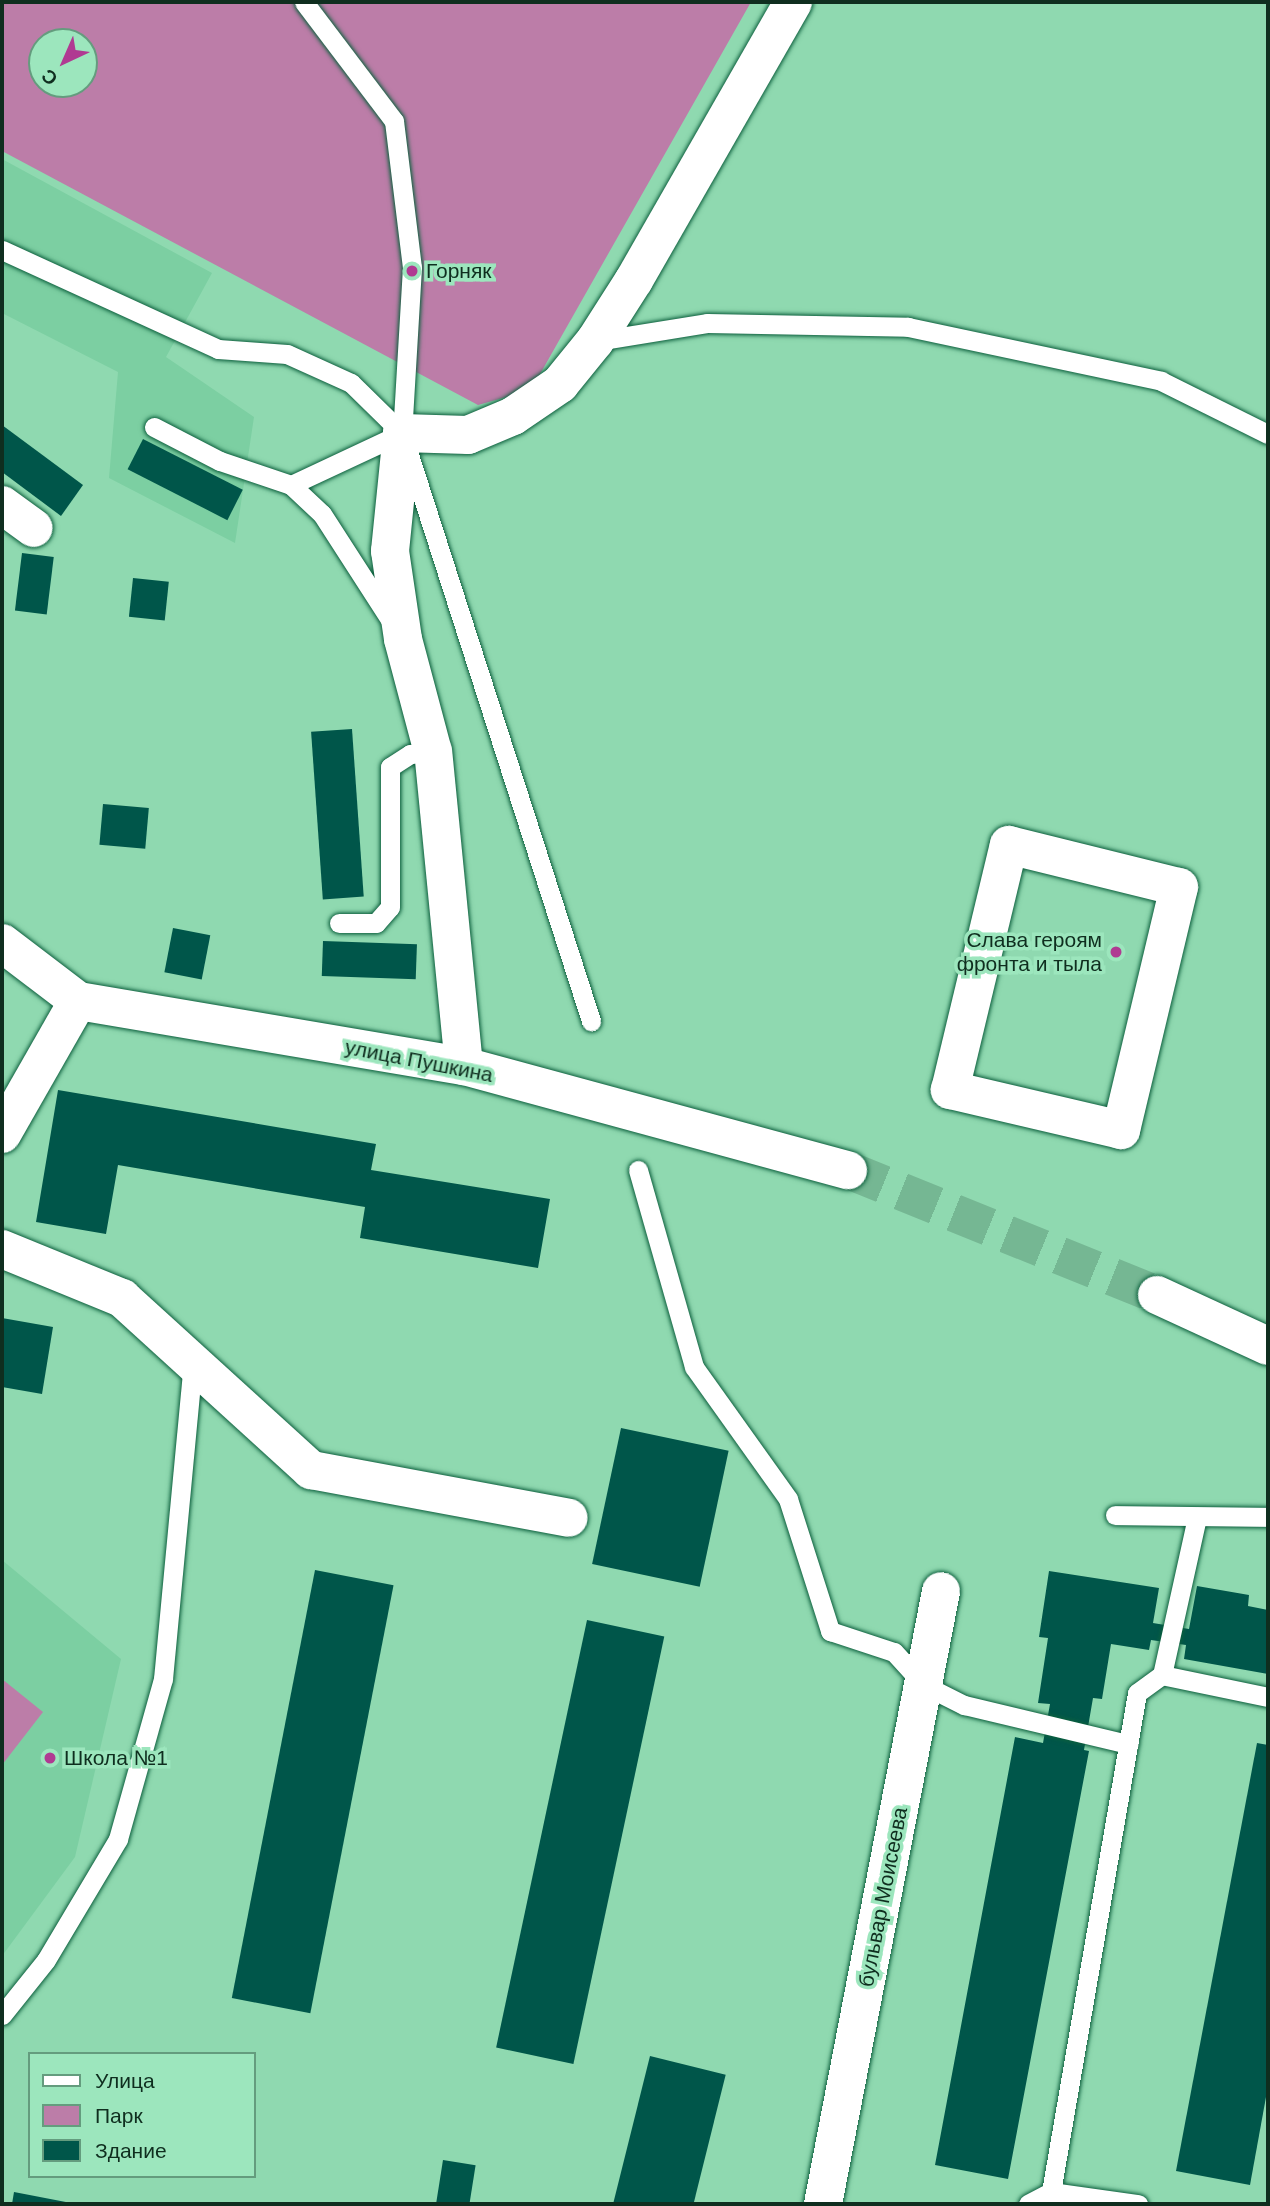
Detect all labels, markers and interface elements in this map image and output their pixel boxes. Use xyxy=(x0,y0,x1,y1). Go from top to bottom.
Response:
north arrow xyxy=(28,28,98,98)
text: С xyxy=(37,65,62,89)
place label: Горняк xyxy=(426,258,491,284)
marker: Горняк xyxy=(404,263,420,279)
place label: Слава героям фронта и тыла xyxy=(957,927,1102,977)
marker: Слава героям фронта и тыла xyxy=(1108,944,1124,960)
street label: улица Пушкина xyxy=(343,1034,495,1088)
place label: Школа №1 xyxy=(64,1745,168,1771)
marker: Школа №1 xyxy=(42,1750,58,1766)
street label: бульвар Моисеева xyxy=(853,1805,913,1989)
legend xyxy=(28,2052,256,2178)
text: Улица xyxy=(95,2069,155,2092)
text: Парк xyxy=(95,2104,143,2127)
text: Здание xyxy=(95,2139,167,2162)

